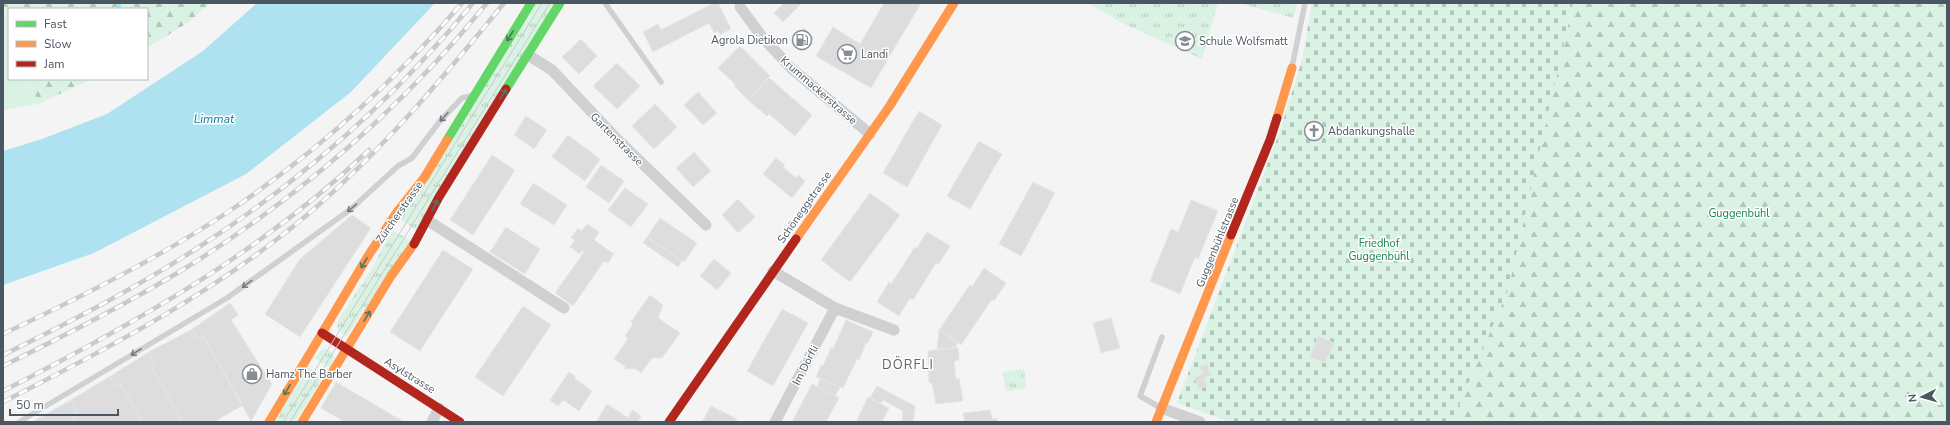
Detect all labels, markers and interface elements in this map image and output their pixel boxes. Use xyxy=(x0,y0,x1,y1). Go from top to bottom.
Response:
legend xyxy=(8,8,148,80)
text: Fast xyxy=(44,16,67,32)
fuel station icon: Agrola Dietikon xyxy=(791,29,813,51)
one-way arrow xyxy=(506,30,514,42)
school or university icon: Schule Wolfsmatt xyxy=(1174,30,1196,52)
place label: Agrola Dietikon xyxy=(711,33,788,48)
place label: Schule Wolfsmatt xyxy=(1199,34,1288,49)
text: Slow xyxy=(44,36,72,52)
supermarket icon: Landi xyxy=(836,43,858,65)
place label: Landi xyxy=(861,47,888,62)
street label: Krummackerstrasse xyxy=(777,53,860,128)
text: Jam xyxy=(43,56,65,72)
one-way arrow xyxy=(499,89,507,100)
street label: Gartenstrasse xyxy=(587,110,647,169)
water label: Limmat xyxy=(194,111,235,127)
one-way arrow xyxy=(439,112,449,122)
church icon: Abdankungshalle xyxy=(1303,120,1325,142)
place label: Abdankungshalle xyxy=(1328,124,1415,139)
street label: Schöneggstrasse xyxy=(774,168,835,246)
street label: Zürcherstrasse xyxy=(372,178,426,246)
street label: Guggenbühlstrasse xyxy=(1192,195,1243,290)
one-way arrow xyxy=(432,199,439,211)
one-way arrow xyxy=(347,203,357,212)
park label: Guggenbühl xyxy=(1708,206,1770,221)
park label: Friedhof Guggenbühl xyxy=(1348,236,1410,264)
one-way arrow xyxy=(360,257,368,269)
one-way arrow xyxy=(241,280,252,288)
one-way arrow xyxy=(363,311,371,322)
street label: Im Dörfli xyxy=(789,343,822,388)
one-way arrow xyxy=(131,348,142,356)
street label: Asylstrasse xyxy=(381,354,438,397)
district label: DÖRFLI xyxy=(882,355,934,374)
shop icon: Hamz The Barber xyxy=(241,363,263,385)
place label: Hamz The Barber xyxy=(266,367,353,382)
north arrow xyxy=(1902,377,1942,417)
one-way arrow xyxy=(283,384,291,396)
scale bar xyxy=(10,391,118,417)
text: N xyxy=(1905,393,1920,403)
text: 50 m xyxy=(16,397,44,413)

